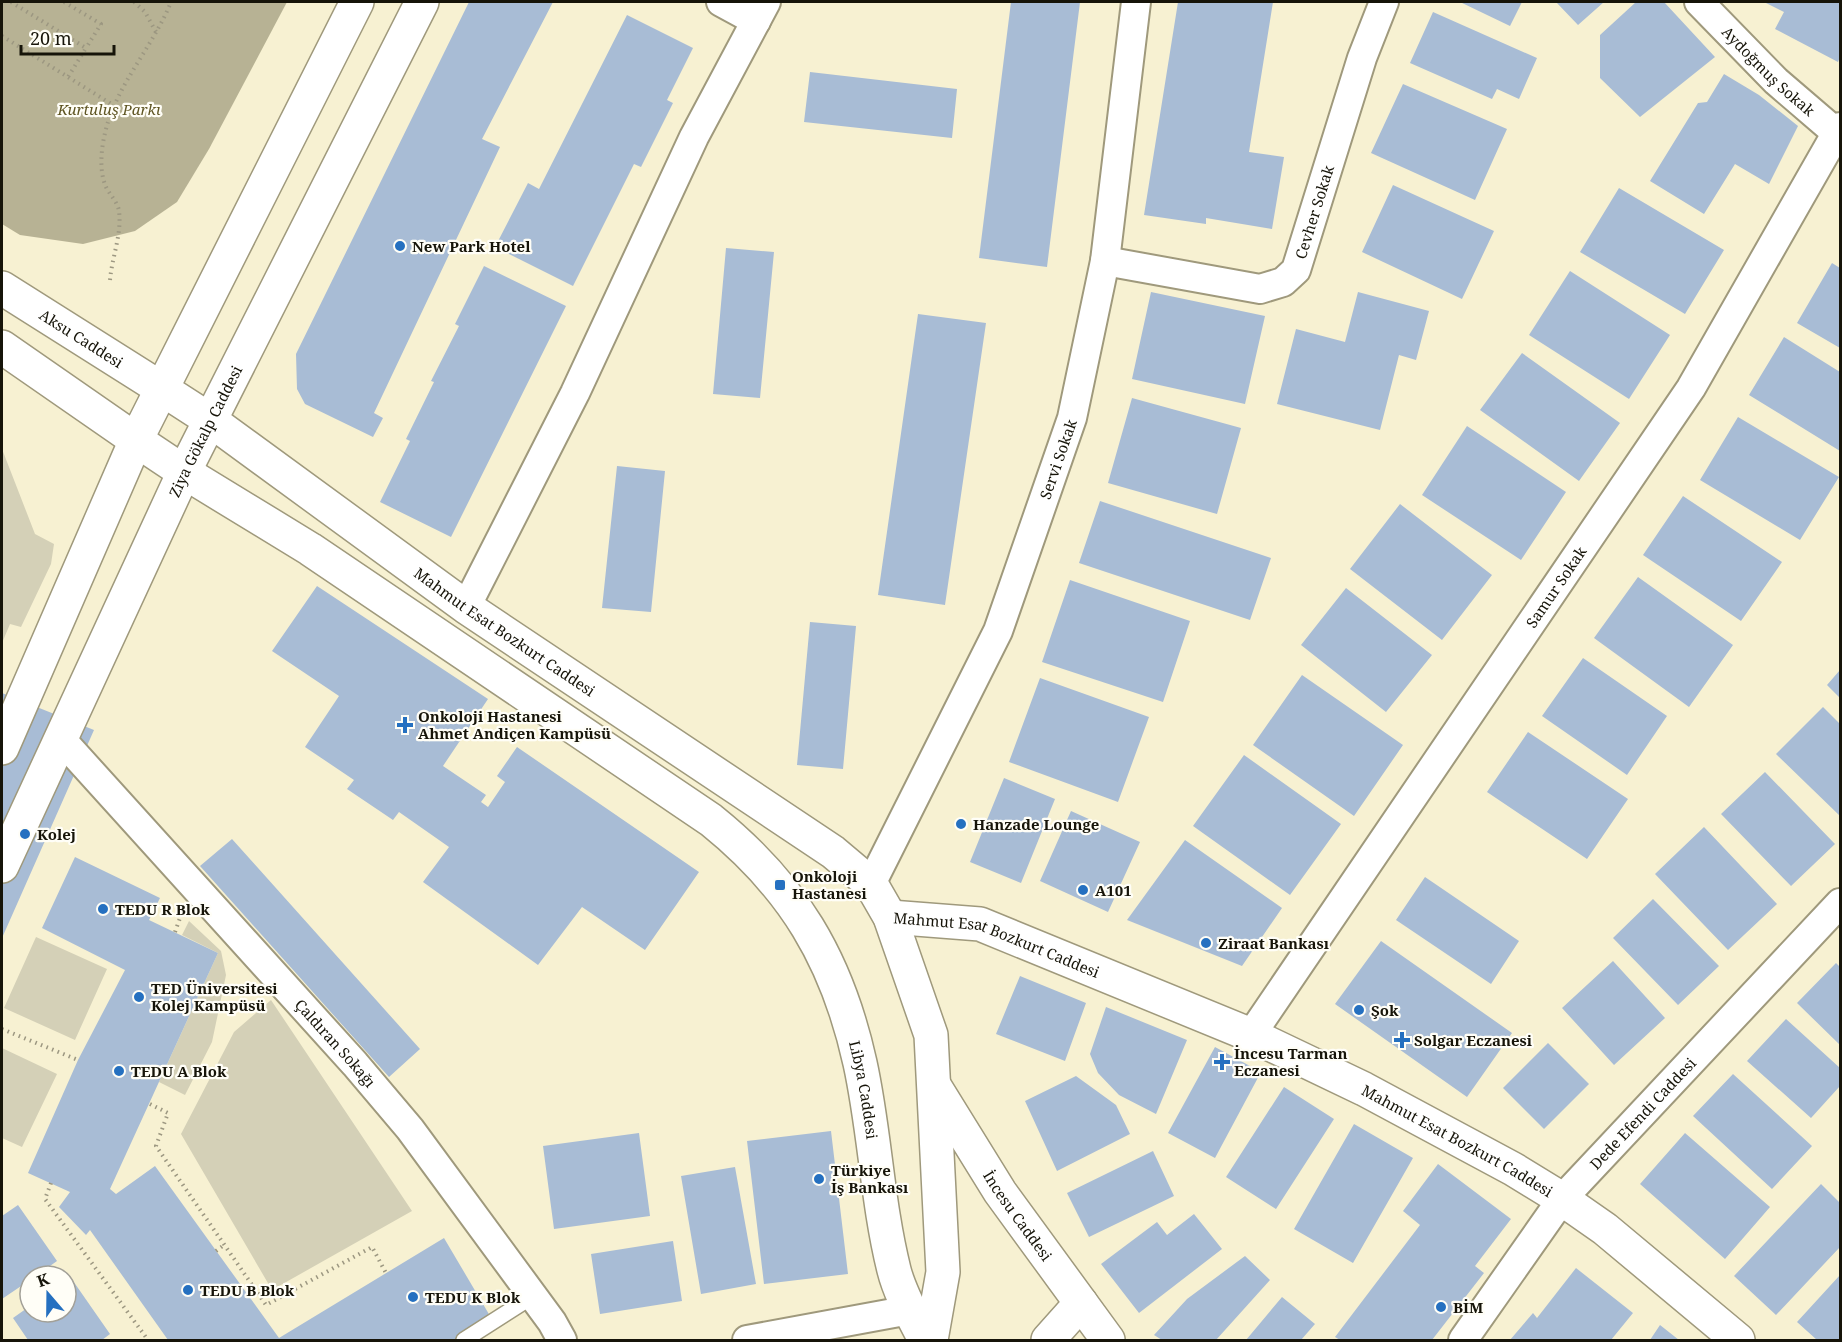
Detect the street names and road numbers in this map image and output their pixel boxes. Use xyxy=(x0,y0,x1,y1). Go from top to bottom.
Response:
street label: Aydoğmuş Sokak xyxy=(1718,22,1819,120)
street label: Cevher Sokak xyxy=(1290,162,1338,261)
street label: Aksu Caddesi xyxy=(36,304,127,372)
street label: Ziya Gökalp Caddesi xyxy=(164,362,246,500)
street label: Servi Sokak xyxy=(1035,416,1081,502)
street label: Samur Sokak xyxy=(1521,542,1591,631)
street label: Mahmut Esat Bozkurt Caddesi xyxy=(410,563,599,701)
street label: Mahmut Esat Bozkurt Caddesi xyxy=(893,907,1103,982)
street label: Çaldıran Sokağı xyxy=(291,994,380,1092)
street label: Libya Caddesi xyxy=(845,1038,883,1140)
street label: Dede Efendi Caddesi xyxy=(1585,1053,1700,1173)
street label: Mahmut Esat Bozkurt Caddesi xyxy=(1358,1080,1557,1201)
street label: İncesu Caddesi xyxy=(979,1167,1057,1265)

